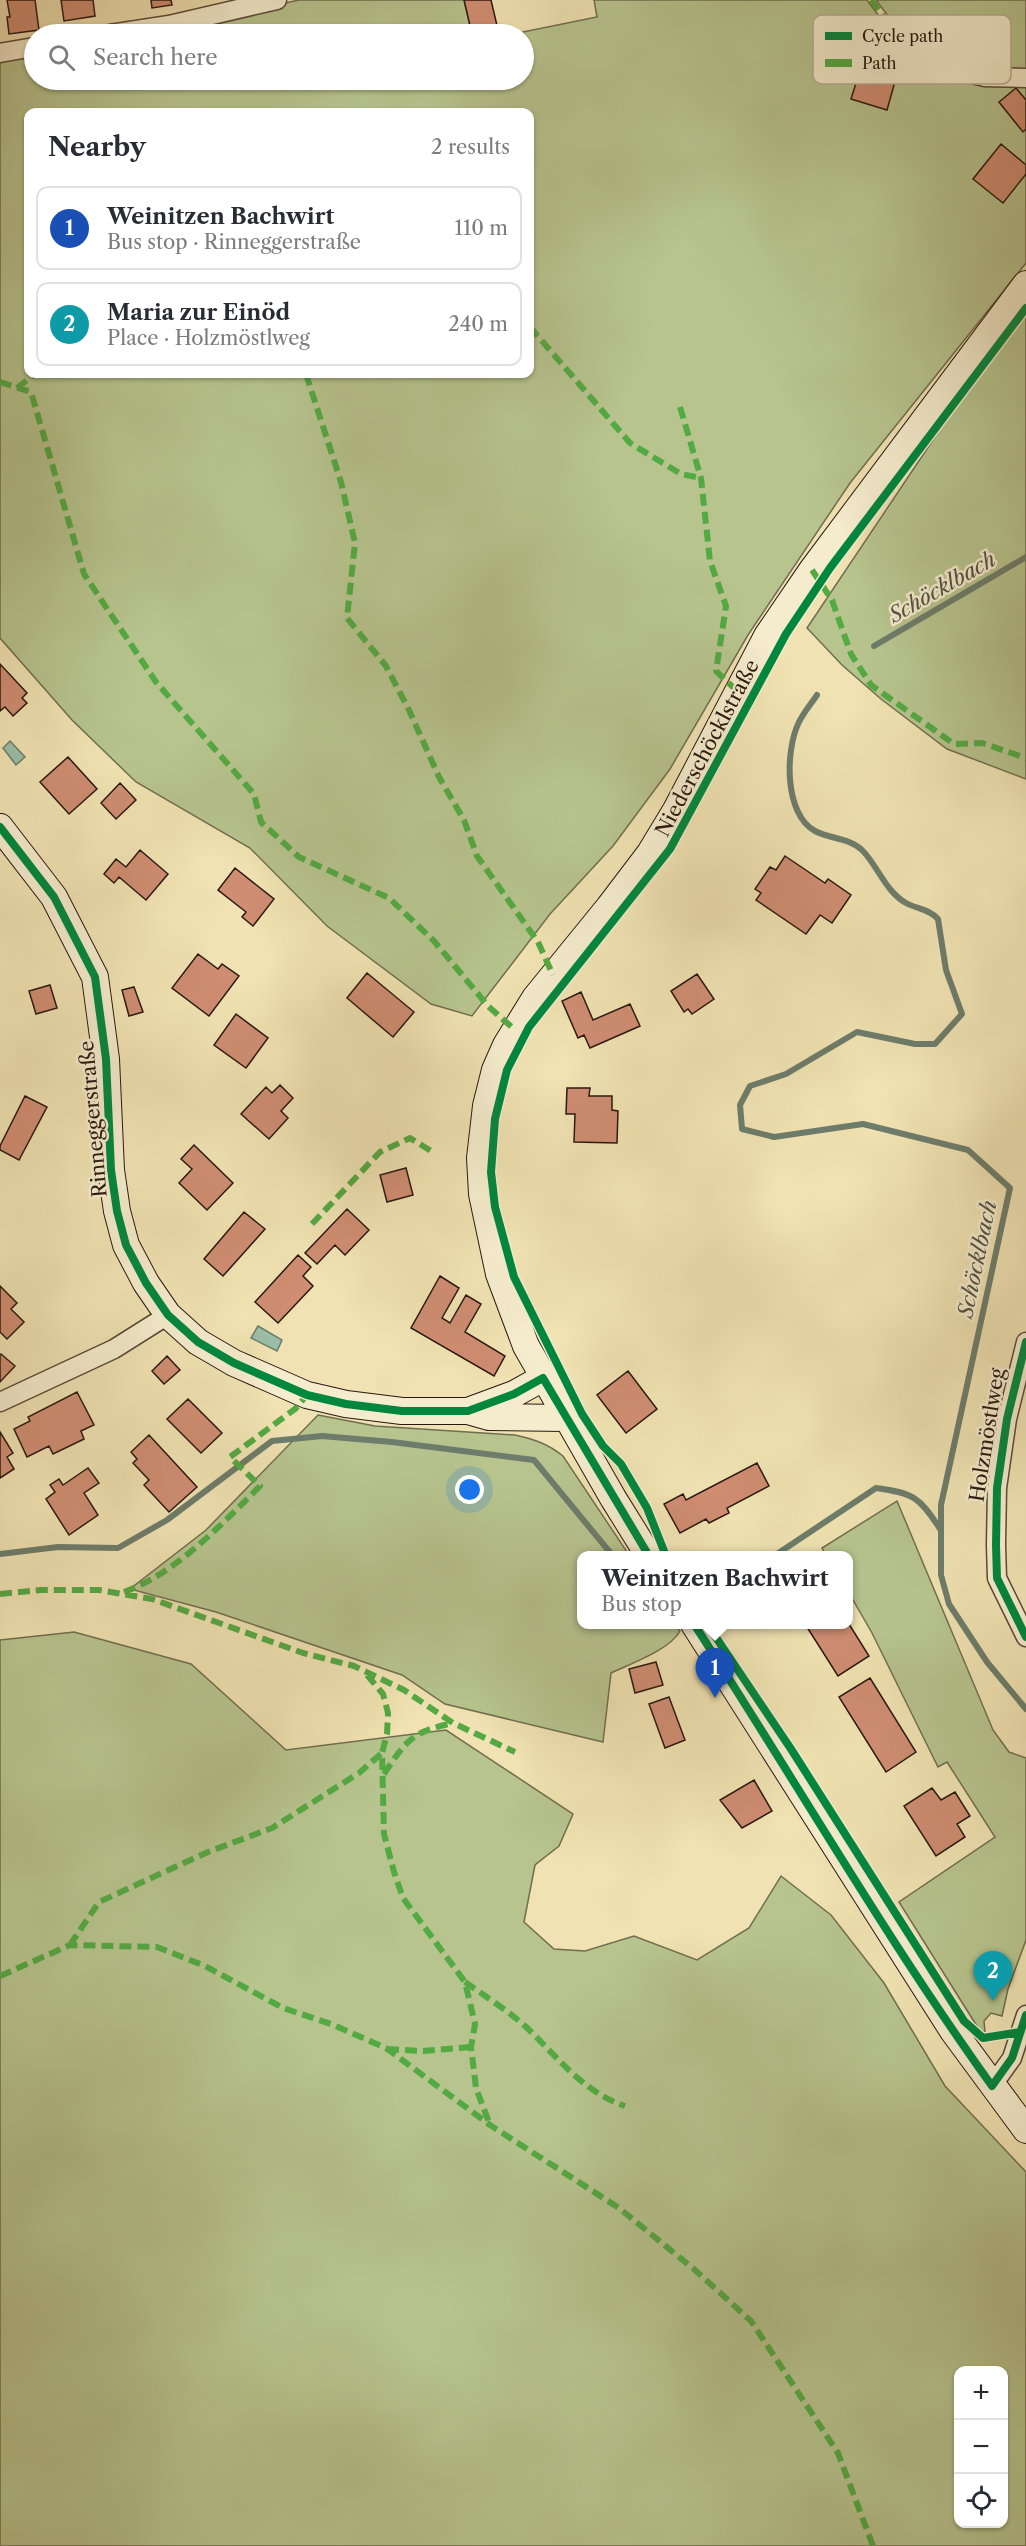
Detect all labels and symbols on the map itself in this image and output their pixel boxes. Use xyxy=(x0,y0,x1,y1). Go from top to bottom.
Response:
legend xyxy=(813,15,1011,84)
text: Cycle path xyxy=(862,26,943,46)
text: Path xyxy=(862,53,896,73)
water label: Schöcklbach xyxy=(883,546,1000,629)
street label: Niederschöcklstraße xyxy=(650,655,764,841)
street label: Rinneggerstraße xyxy=(74,1040,112,1198)
water label: Schöcklbach xyxy=(952,1198,1002,1322)
street label: Holzmöstlweg xyxy=(965,1366,1009,1504)
your location xyxy=(455,1475,484,1504)
pin: 1 xyxy=(696,1648,734,1698)
pin: 2 xyxy=(974,1952,1012,2001)

